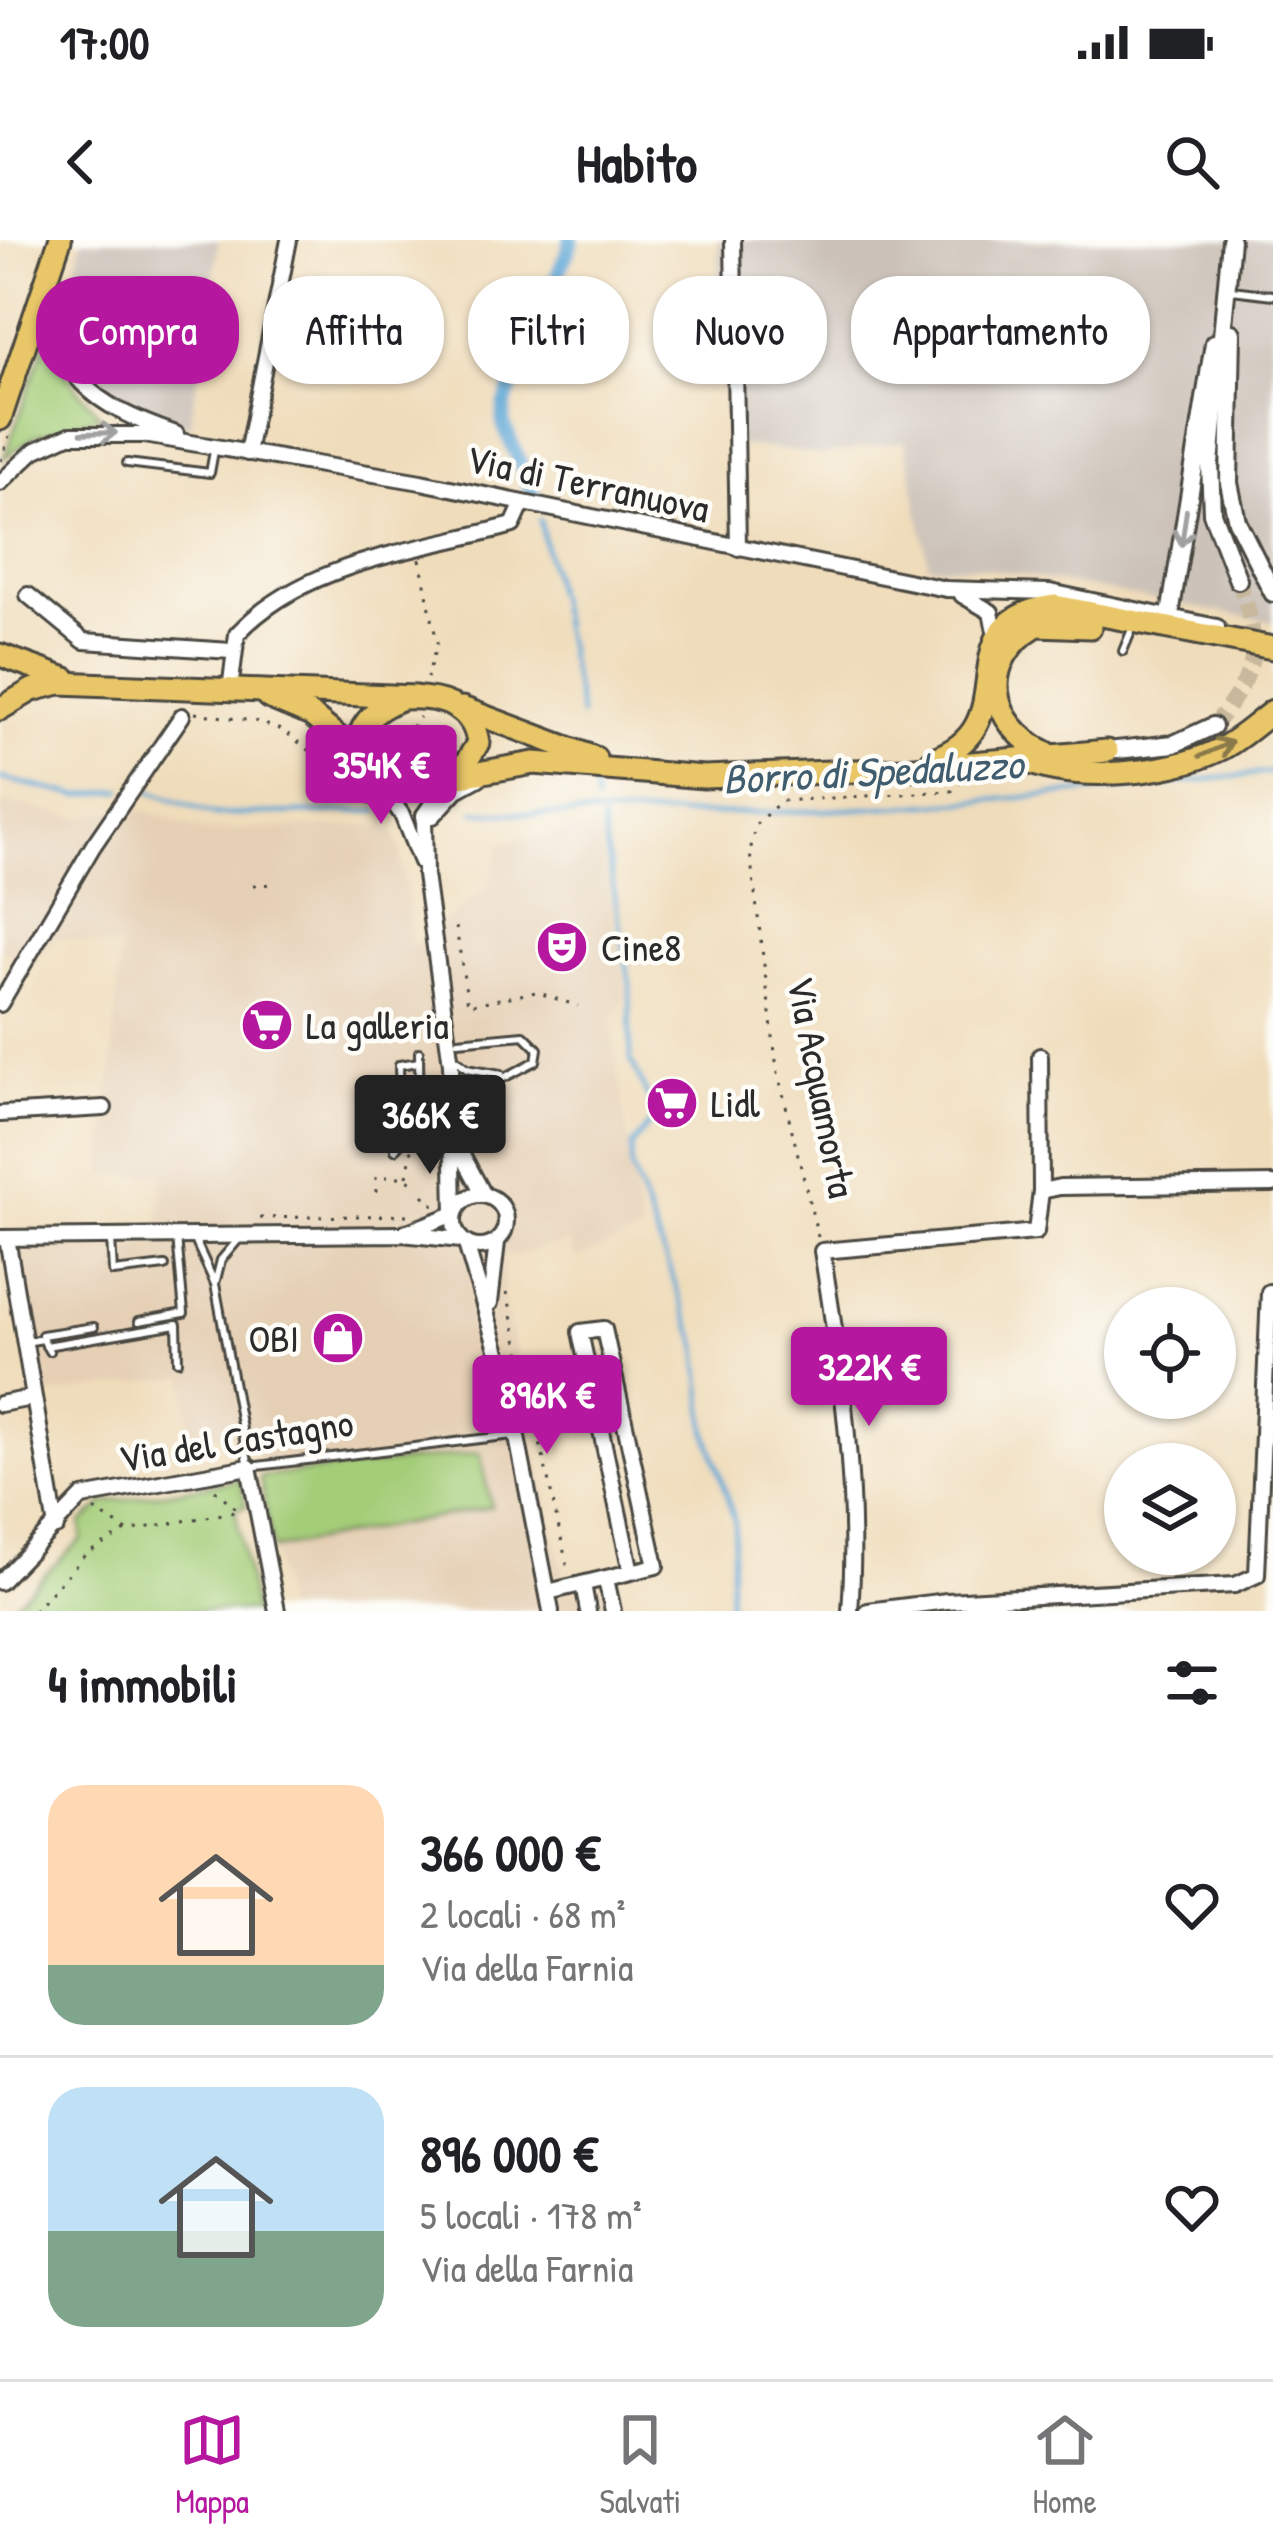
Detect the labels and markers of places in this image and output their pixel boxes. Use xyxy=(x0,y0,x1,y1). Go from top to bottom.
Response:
pin: 354K € xyxy=(283,725,479,827)
theatre icon: Cine8 xyxy=(534,919,590,975)
place label: Cine8 xyxy=(601,920,681,973)
supermarket icon: La galleria xyxy=(239,997,295,1053)
place label: La galleria xyxy=(306,998,449,1051)
pin: 366K € xyxy=(332,1075,528,1177)
supermarket icon: Lidl xyxy=(644,1075,700,1131)
place label: Lidl xyxy=(711,1076,760,1129)
shop icon: OBI xyxy=(310,1310,366,1366)
place label: OBI xyxy=(248,1311,299,1364)
pin: 322K € xyxy=(771,1327,967,1429)
pin: 896K € xyxy=(449,1355,645,1457)

